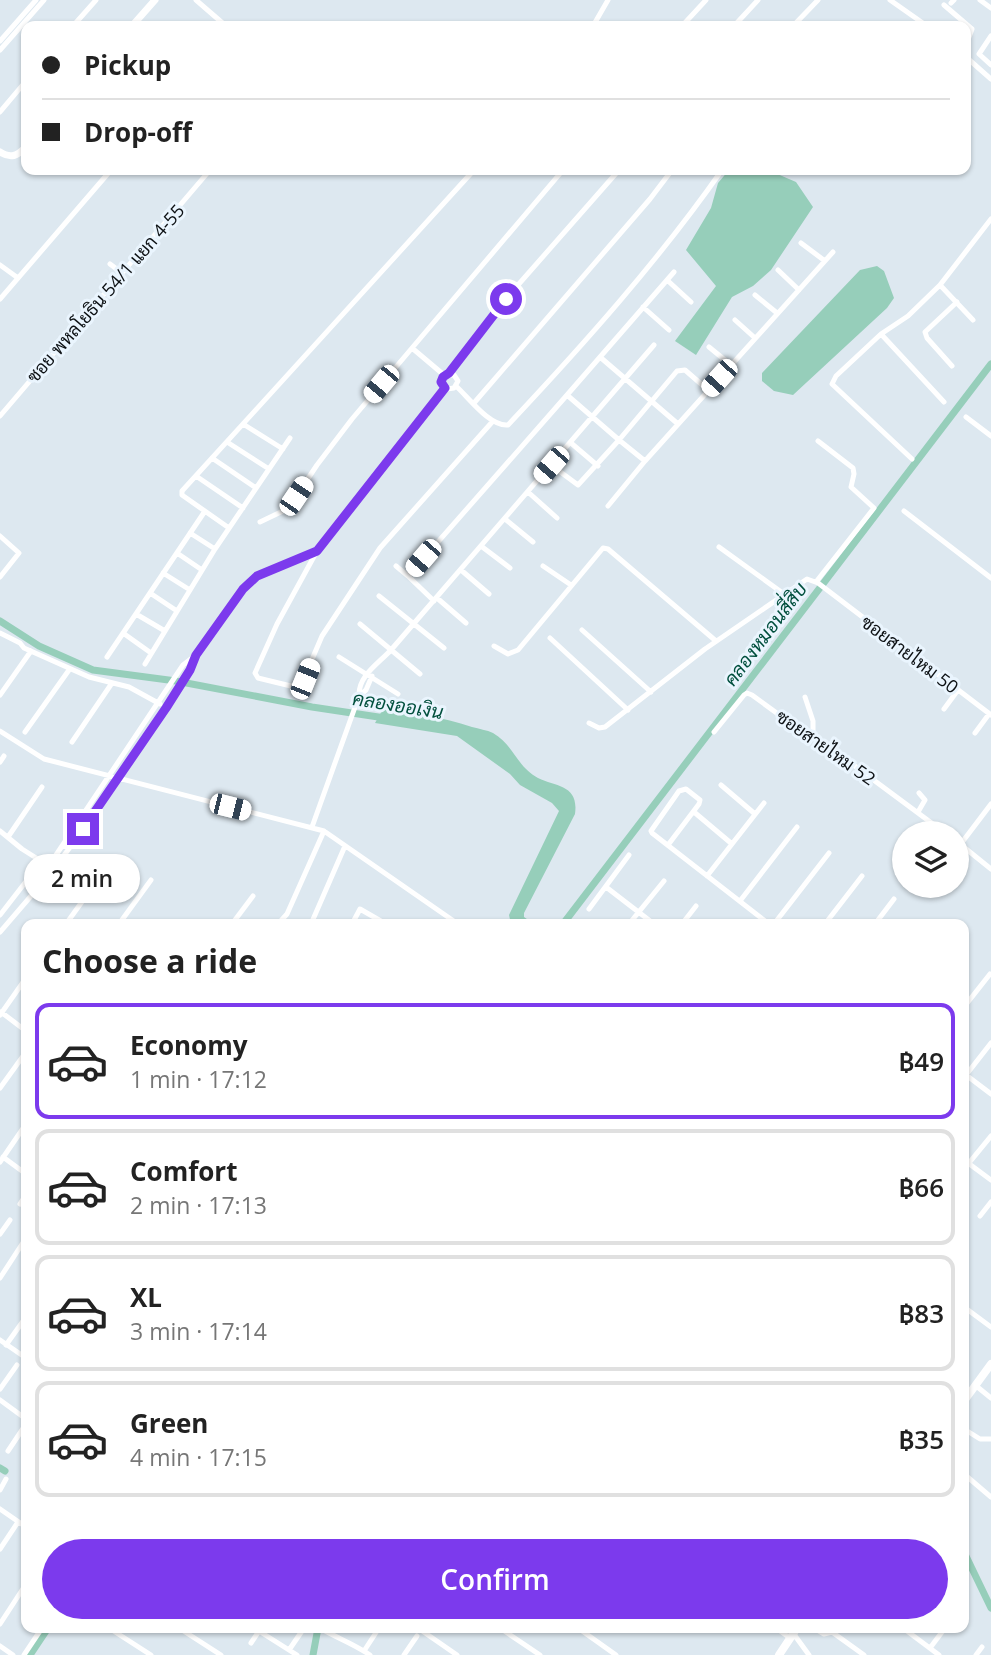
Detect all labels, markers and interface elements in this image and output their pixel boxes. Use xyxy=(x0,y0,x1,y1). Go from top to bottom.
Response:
text: Pickup xyxy=(84,47,171,83)
text: Drop-off xyxy=(84,114,192,150)
street label: ซอย พหลโยธิน 54/1 แยก 4-55 xyxy=(21,199,189,387)
route start xyxy=(490,283,522,315)
car xyxy=(698,355,741,401)
car xyxy=(360,361,403,407)
car xyxy=(530,442,573,488)
car xyxy=(276,473,317,519)
car xyxy=(402,535,445,581)
water label: คลองหมอนสี่สิบ xyxy=(714,574,813,691)
street label: ซอยสายไหม 50 xyxy=(856,609,964,699)
car xyxy=(288,656,323,702)
water label: คลองออเงิน xyxy=(351,685,445,725)
street label: ซอยสายไหม 52 xyxy=(772,704,880,790)
car xyxy=(208,792,253,822)
route end xyxy=(67,813,99,845)
map controls xyxy=(892,821,969,898)
button: layers xyxy=(892,821,969,898)
callout: 2 min xyxy=(25,854,141,903)
text: 2 min xyxy=(51,862,113,894)
text: Choose a ride xyxy=(42,939,257,982)
text: Economy xyxy=(130,1027,248,1063)
icon: car xyxy=(46,1030,109,1093)
text: ฿49 xyxy=(899,1043,944,1079)
text: 1 min · 17:12 xyxy=(130,1063,267,1095)
text: Comfort xyxy=(130,1153,237,1189)
icon: car xyxy=(46,1156,109,1219)
text: ฿66 xyxy=(899,1169,944,1205)
text: 2 min · 17:13 xyxy=(130,1189,267,1221)
text: XL xyxy=(130,1279,162,1315)
icon: car xyxy=(46,1282,109,1345)
text: ฿83 xyxy=(899,1295,944,1331)
text: 3 min · 17:14 xyxy=(130,1315,267,1347)
text: Green xyxy=(130,1405,208,1441)
icon: car xyxy=(46,1408,109,1471)
text: ฿35 xyxy=(899,1421,944,1457)
text: 4 min · 17:15 xyxy=(130,1441,267,1473)
button: Confirm xyxy=(42,1539,948,1619)

